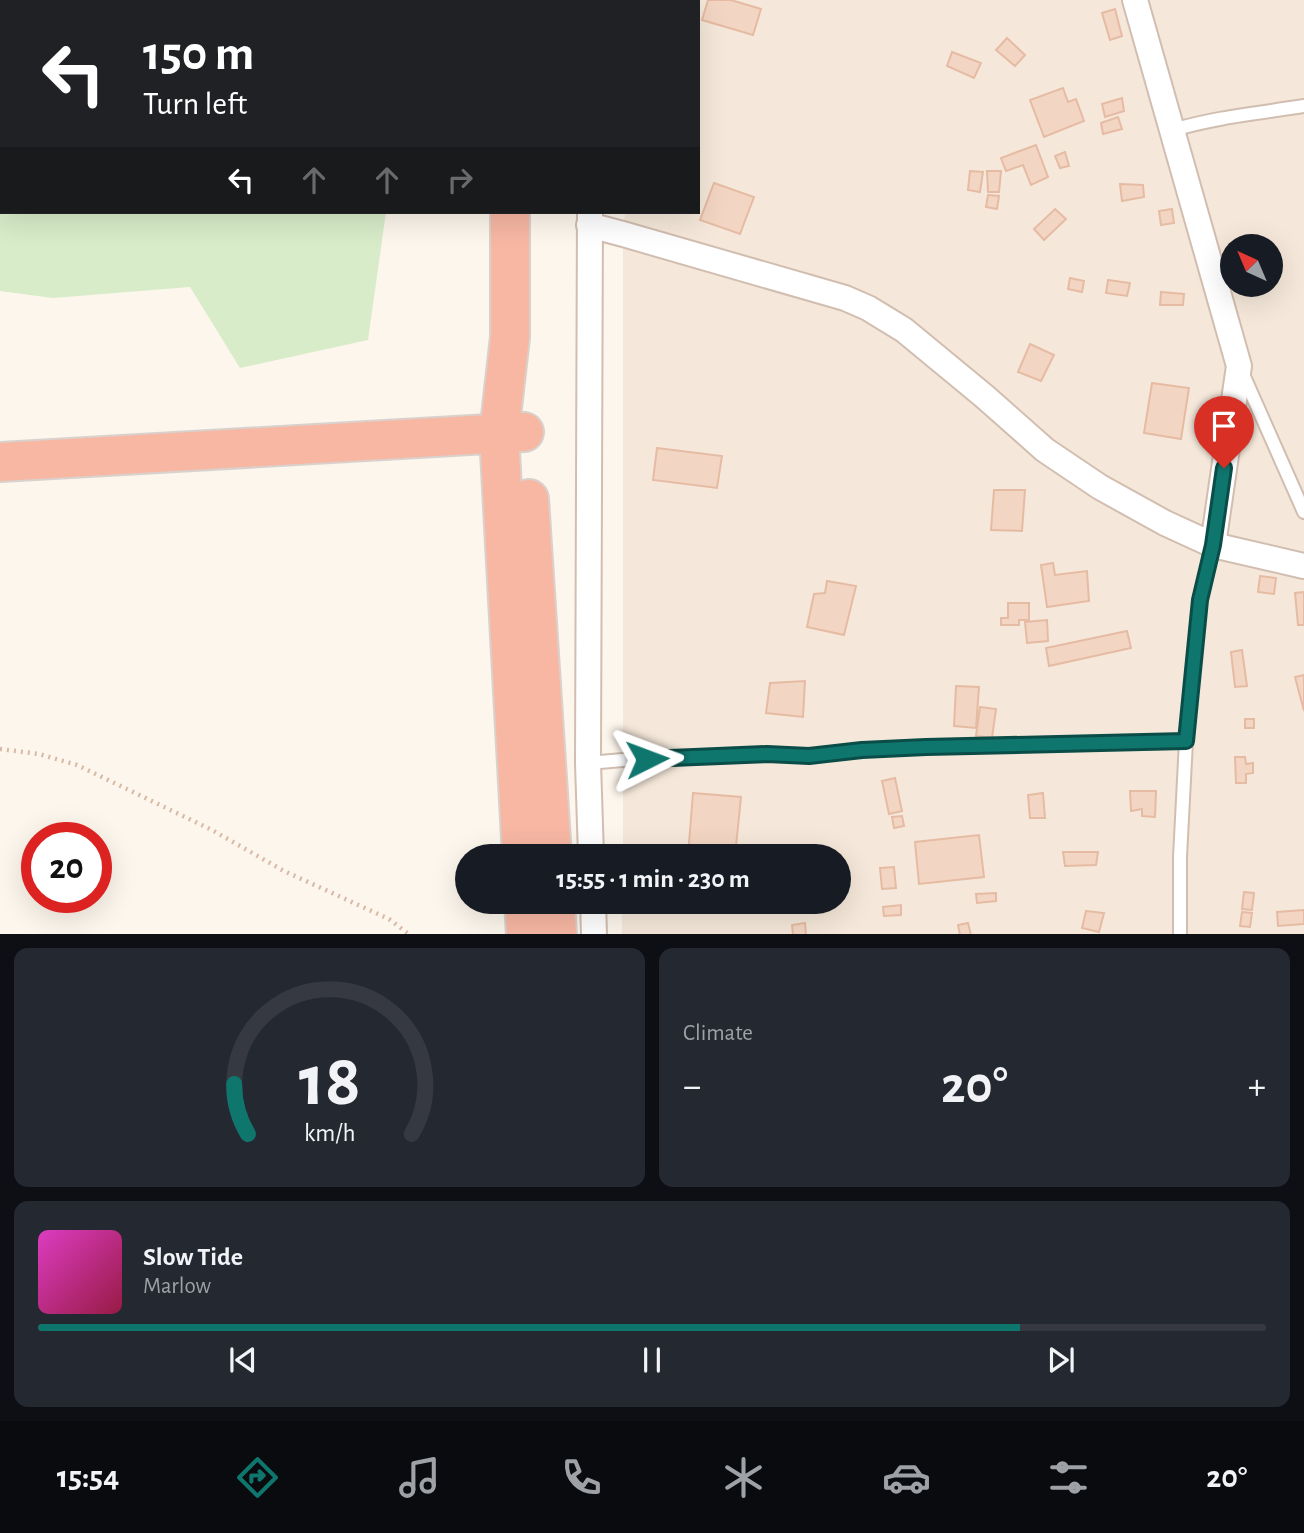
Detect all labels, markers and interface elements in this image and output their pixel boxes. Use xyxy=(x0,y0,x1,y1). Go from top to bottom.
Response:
icon: left xyxy=(28,28,119,119)
text: 150 m xyxy=(143,30,254,79)
text: Turn left xyxy=(143,88,247,120)
icon: left xyxy=(222,161,260,199)
icon: ahead xyxy=(295,161,333,199)
icon: ahead xyxy=(368,161,406,199)
icon: right xyxy=(441,161,479,199)
north arrow xyxy=(1220,234,1283,298)
map controls xyxy=(1220,234,1283,297)
pin xyxy=(1194,396,1254,468)
icon: arrive xyxy=(1205,407,1243,445)
position arrow xyxy=(610,722,684,796)
speed limit sign: 20 xyxy=(21,822,112,913)
text: 15:55 · 1 min · 230 m xyxy=(556,866,750,892)
text: Climate xyxy=(683,1022,753,1045)
text: 18 xyxy=(298,1046,361,1119)
text: 20° xyxy=(941,1060,1008,1112)
text: − xyxy=(683,1068,701,1106)
text: + xyxy=(1248,1068,1266,1106)
text: km/h xyxy=(304,1120,355,1145)
text: Slow Tide xyxy=(143,1244,243,1270)
text: Marlow xyxy=(143,1275,211,1298)
icon: previous xyxy=(224,1341,262,1379)
icon: pause xyxy=(633,1341,671,1379)
icon: next xyxy=(1042,1341,1080,1379)
icon: directions xyxy=(233,1453,282,1502)
icon: music xyxy=(395,1453,444,1502)
icon: phone xyxy=(557,1453,606,1502)
icon: climate xyxy=(719,1453,768,1502)
icon: car xyxy=(882,1453,931,1502)
icon: filters xyxy=(1044,1453,1093,1502)
text: 15:54 xyxy=(57,1461,119,1493)
text: 20° xyxy=(1206,1461,1247,1493)

